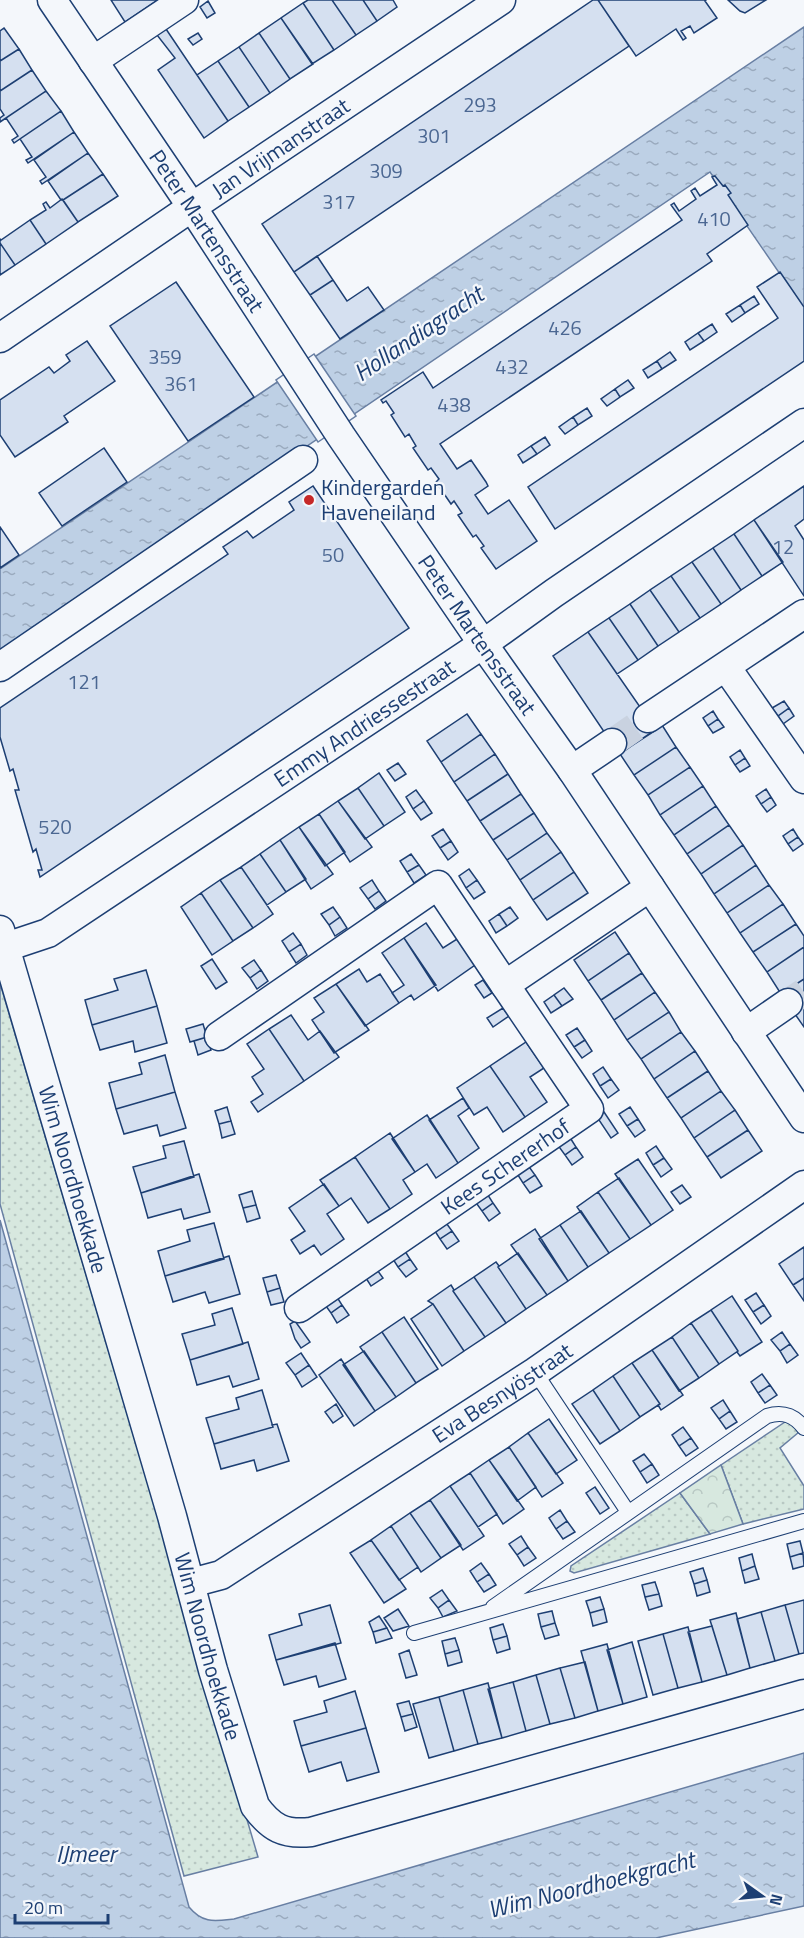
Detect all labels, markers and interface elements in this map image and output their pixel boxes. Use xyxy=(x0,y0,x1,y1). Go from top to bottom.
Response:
street label: Jan Vrijmanstraat xyxy=(205,89,357,206)
house number: 293 xyxy=(463,89,497,120)
house number: 301 xyxy=(417,120,451,151)
street label: Peter Martensstraat xyxy=(141,143,273,319)
house number: 309 xyxy=(369,155,403,186)
house number: 317 xyxy=(322,186,356,217)
house number: 410 xyxy=(697,203,731,234)
water label: Hollandiagracht xyxy=(346,274,493,390)
house number: 426 xyxy=(548,312,582,343)
house number: 359 xyxy=(148,341,182,372)
house number: 432 xyxy=(495,351,529,382)
house number: 361 xyxy=(164,368,198,399)
house number: 438 xyxy=(437,389,471,420)
place label: Kindergarden Haveneiland xyxy=(321,470,445,529)
marker: Kindergarden Haveneiland xyxy=(302,493,316,507)
house number: 12 xyxy=(772,531,794,562)
house number: 50 xyxy=(322,539,344,570)
street label: Peter Martensstraat xyxy=(410,547,545,722)
street label: Emmy Andriessestraat xyxy=(267,650,462,796)
house number: 121 xyxy=(67,666,101,697)
house number: 520 xyxy=(38,811,72,842)
street label: Wim Noordhoekkade xyxy=(30,1082,117,1277)
street label: Kees Schererhof xyxy=(433,1109,578,1223)
street label: Eva Besnyöstraat xyxy=(425,1334,580,1451)
street label: Wim Noordhoekkade xyxy=(165,1549,251,1745)
water label: IJmeer xyxy=(56,1835,120,1871)
water label: Wim Noordhoekgracht xyxy=(484,1840,701,1927)
north arrow xyxy=(732,1866,792,1926)
scale bar xyxy=(15,1887,108,1925)
text: N xyxy=(763,1891,790,1908)
text: 20 m xyxy=(24,1894,63,1921)

